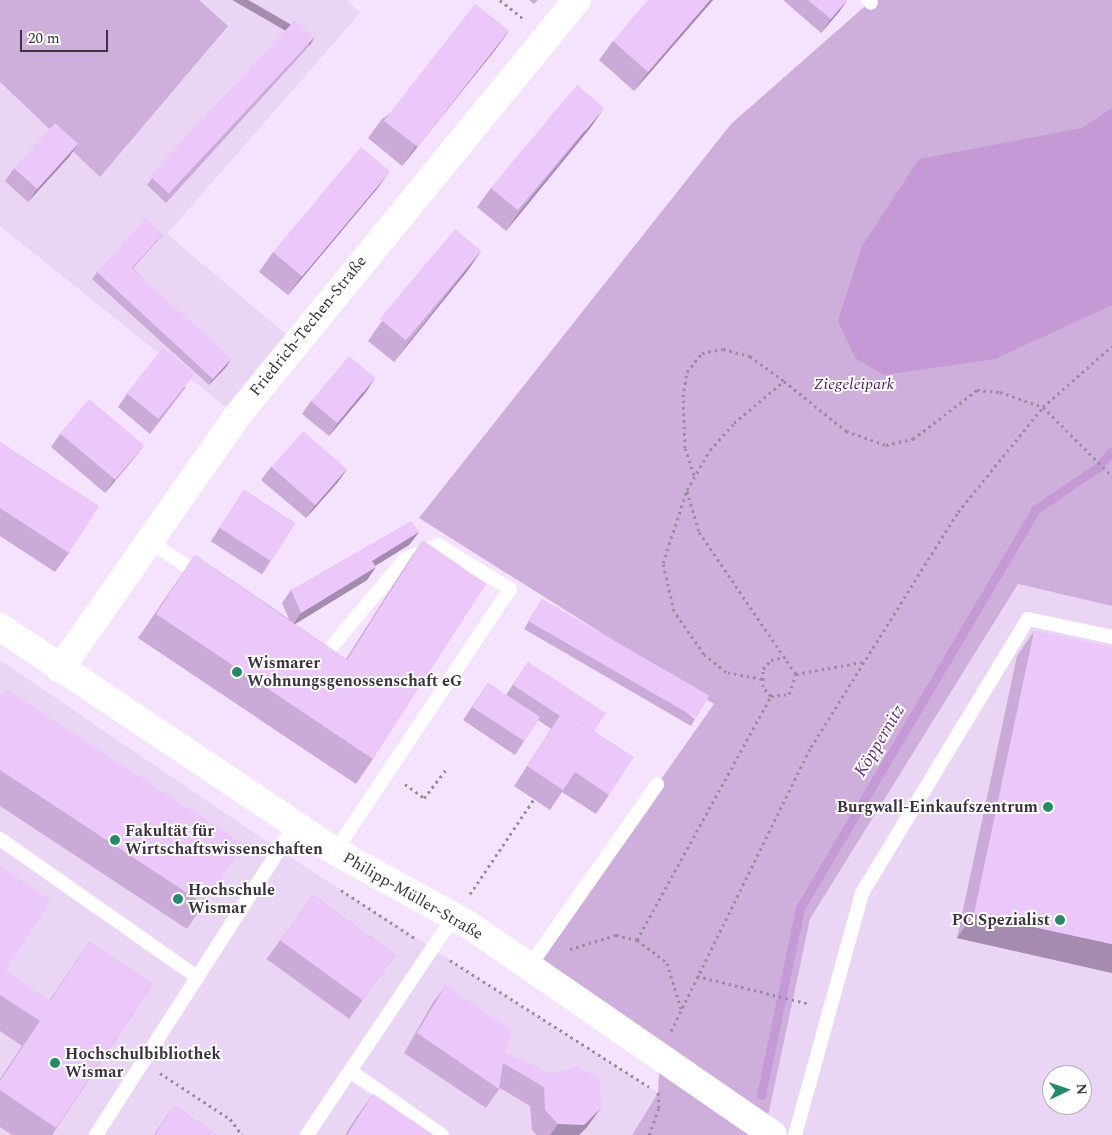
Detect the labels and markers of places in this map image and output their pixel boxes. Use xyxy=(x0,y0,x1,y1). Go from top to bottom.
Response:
place label: Wismarer Wohnungsgenossenschaft eG xyxy=(247,653,462,691)
marker: Wismarer Wohnungsgenossenschaft eG xyxy=(231,666,243,678)
place label: Burgwall-Einkaufszentrum xyxy=(837,797,1038,817)
marker: Burgwall-Einkaufszentrum xyxy=(1042,801,1054,813)
place label: Fakultät für Wirtschaftswissenschaften xyxy=(125,821,323,859)
marker: Fakultät für Wirtschaftswissenschaften xyxy=(109,834,121,846)
place label: Hochschule Wismar xyxy=(188,880,275,918)
marker: Hochschule Wismar xyxy=(172,893,184,905)
place label: PC Spezialist xyxy=(952,910,1050,930)
marker: PC Spezialist xyxy=(1054,914,1066,926)
place label: Hochschulbibliothek Wismar xyxy=(65,1044,221,1082)
marker: Hochschulbibliothek Wismar xyxy=(49,1057,61,1069)

